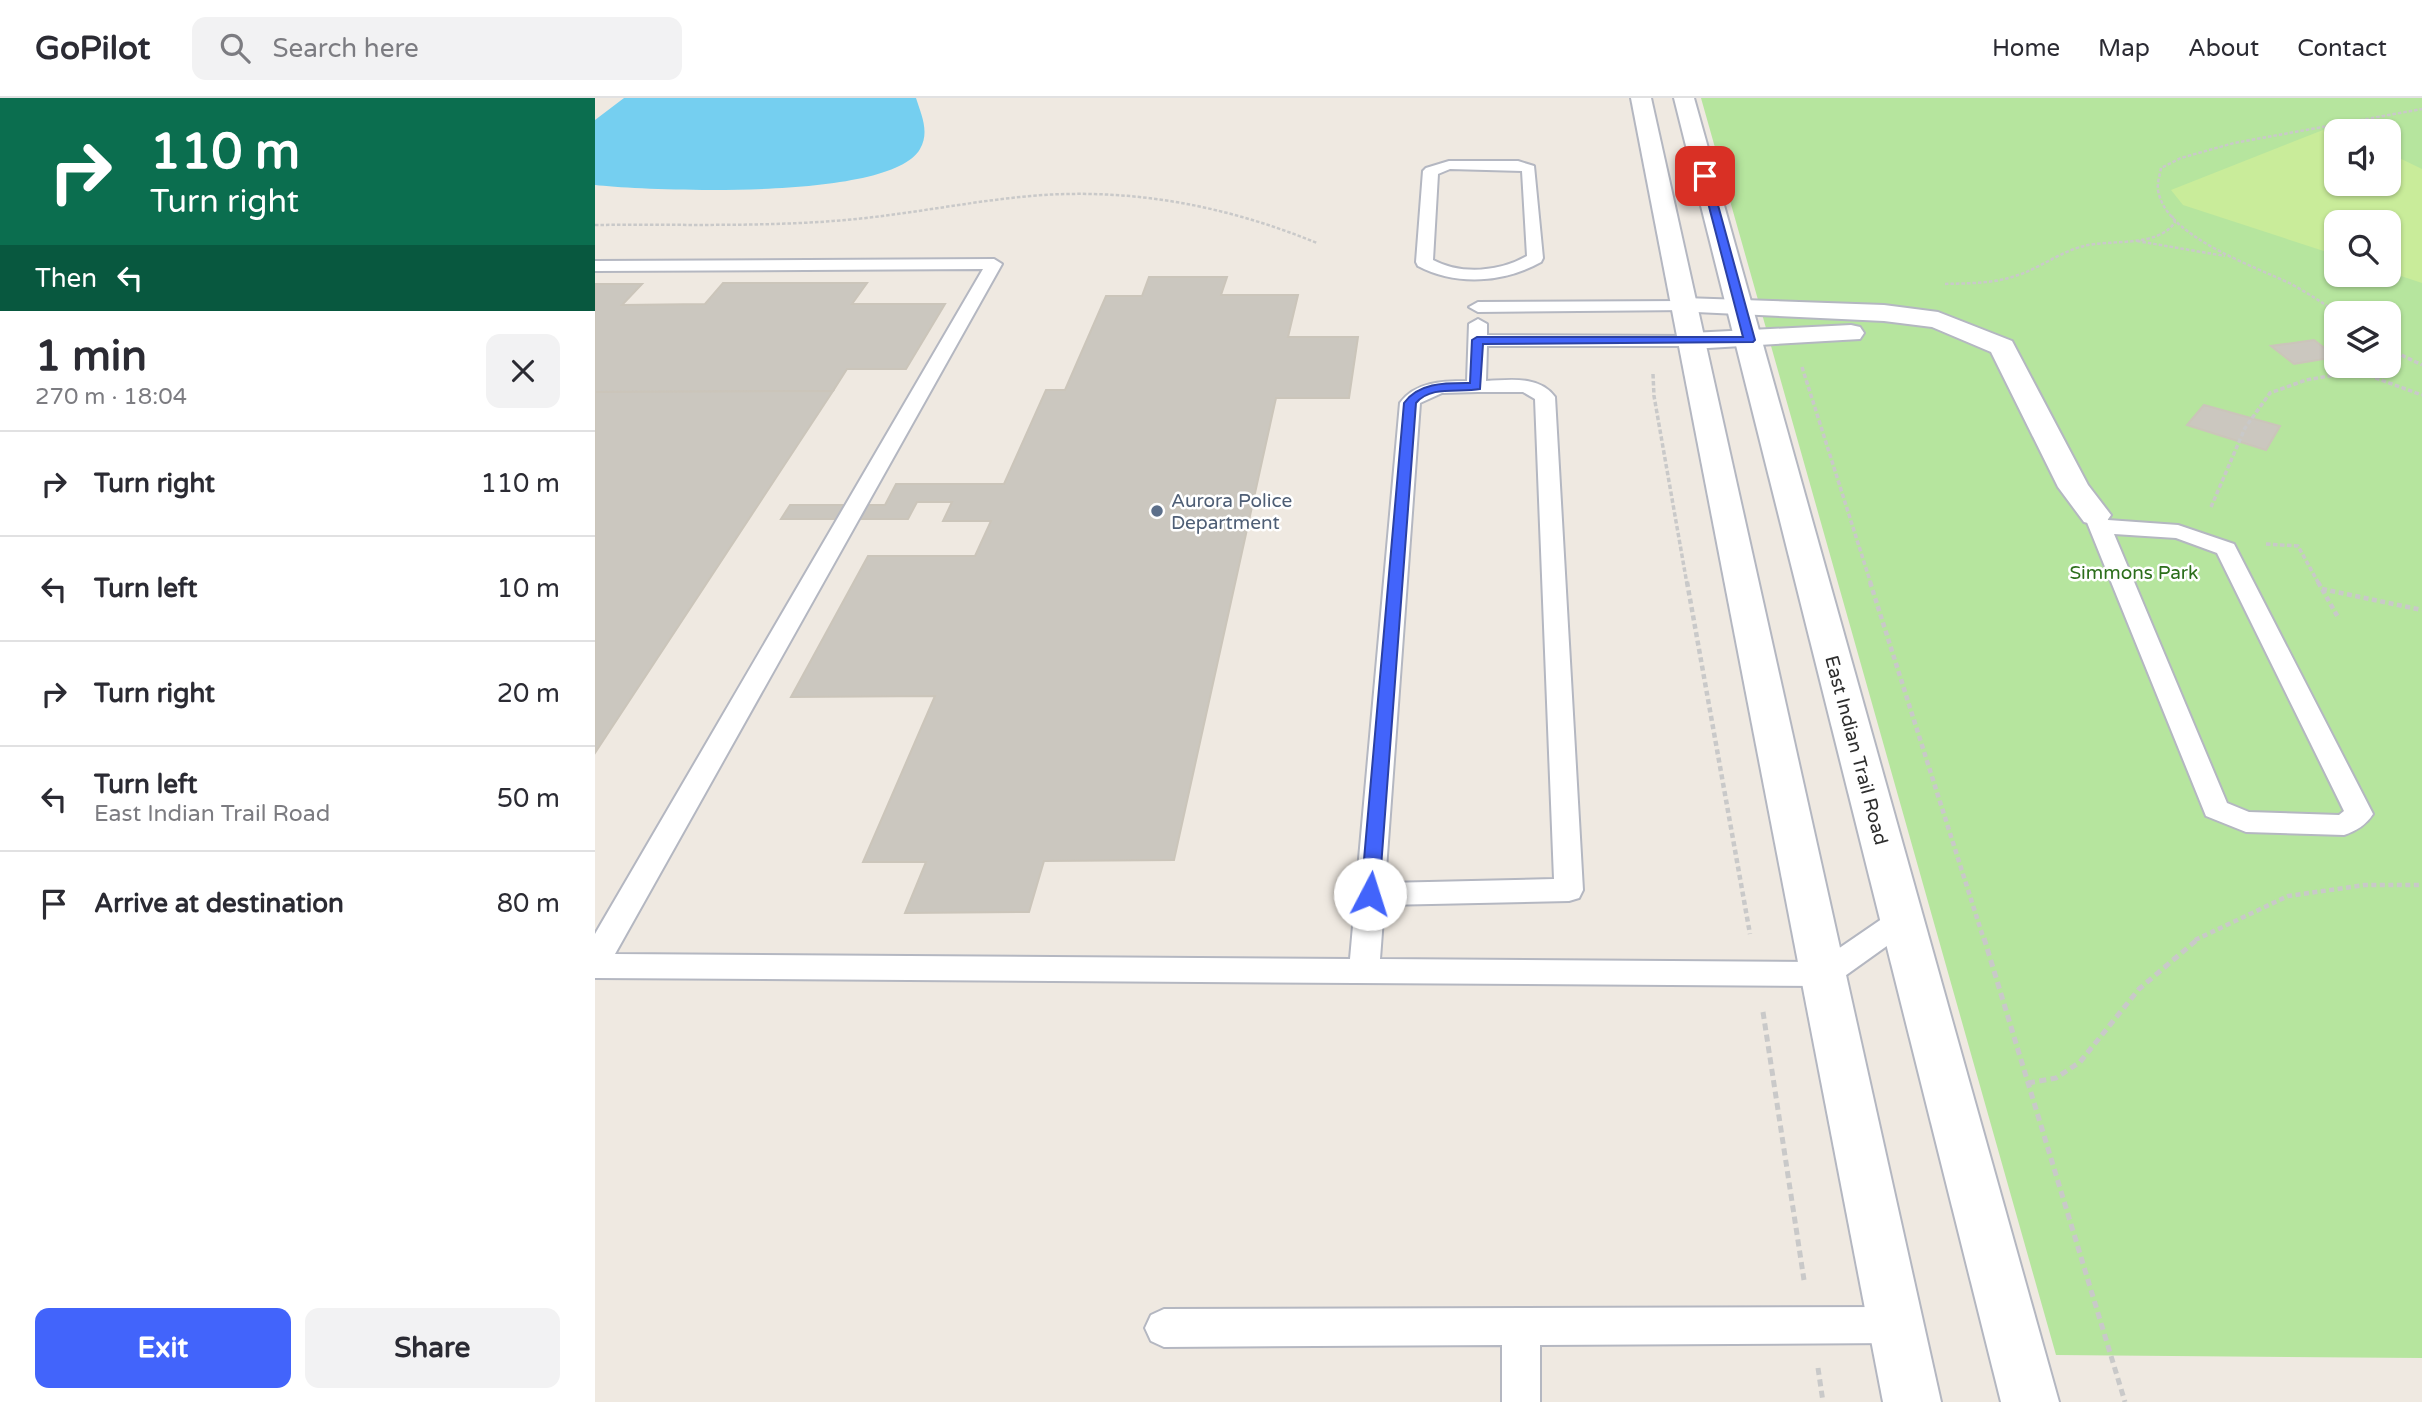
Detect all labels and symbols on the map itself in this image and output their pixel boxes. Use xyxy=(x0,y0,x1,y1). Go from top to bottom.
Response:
pin xyxy=(1675,146,1735,206)
place label: Aurora Police Department xyxy=(1171,490,1292,534)
marker: Aurora Police Department xyxy=(1149,503,1165,519)
park label: Simmons Park xyxy=(2070,562,2198,584)
street label: East Indian Trail Road xyxy=(1820,653,1892,847)
position arrow xyxy=(1333,857,1407,931)

